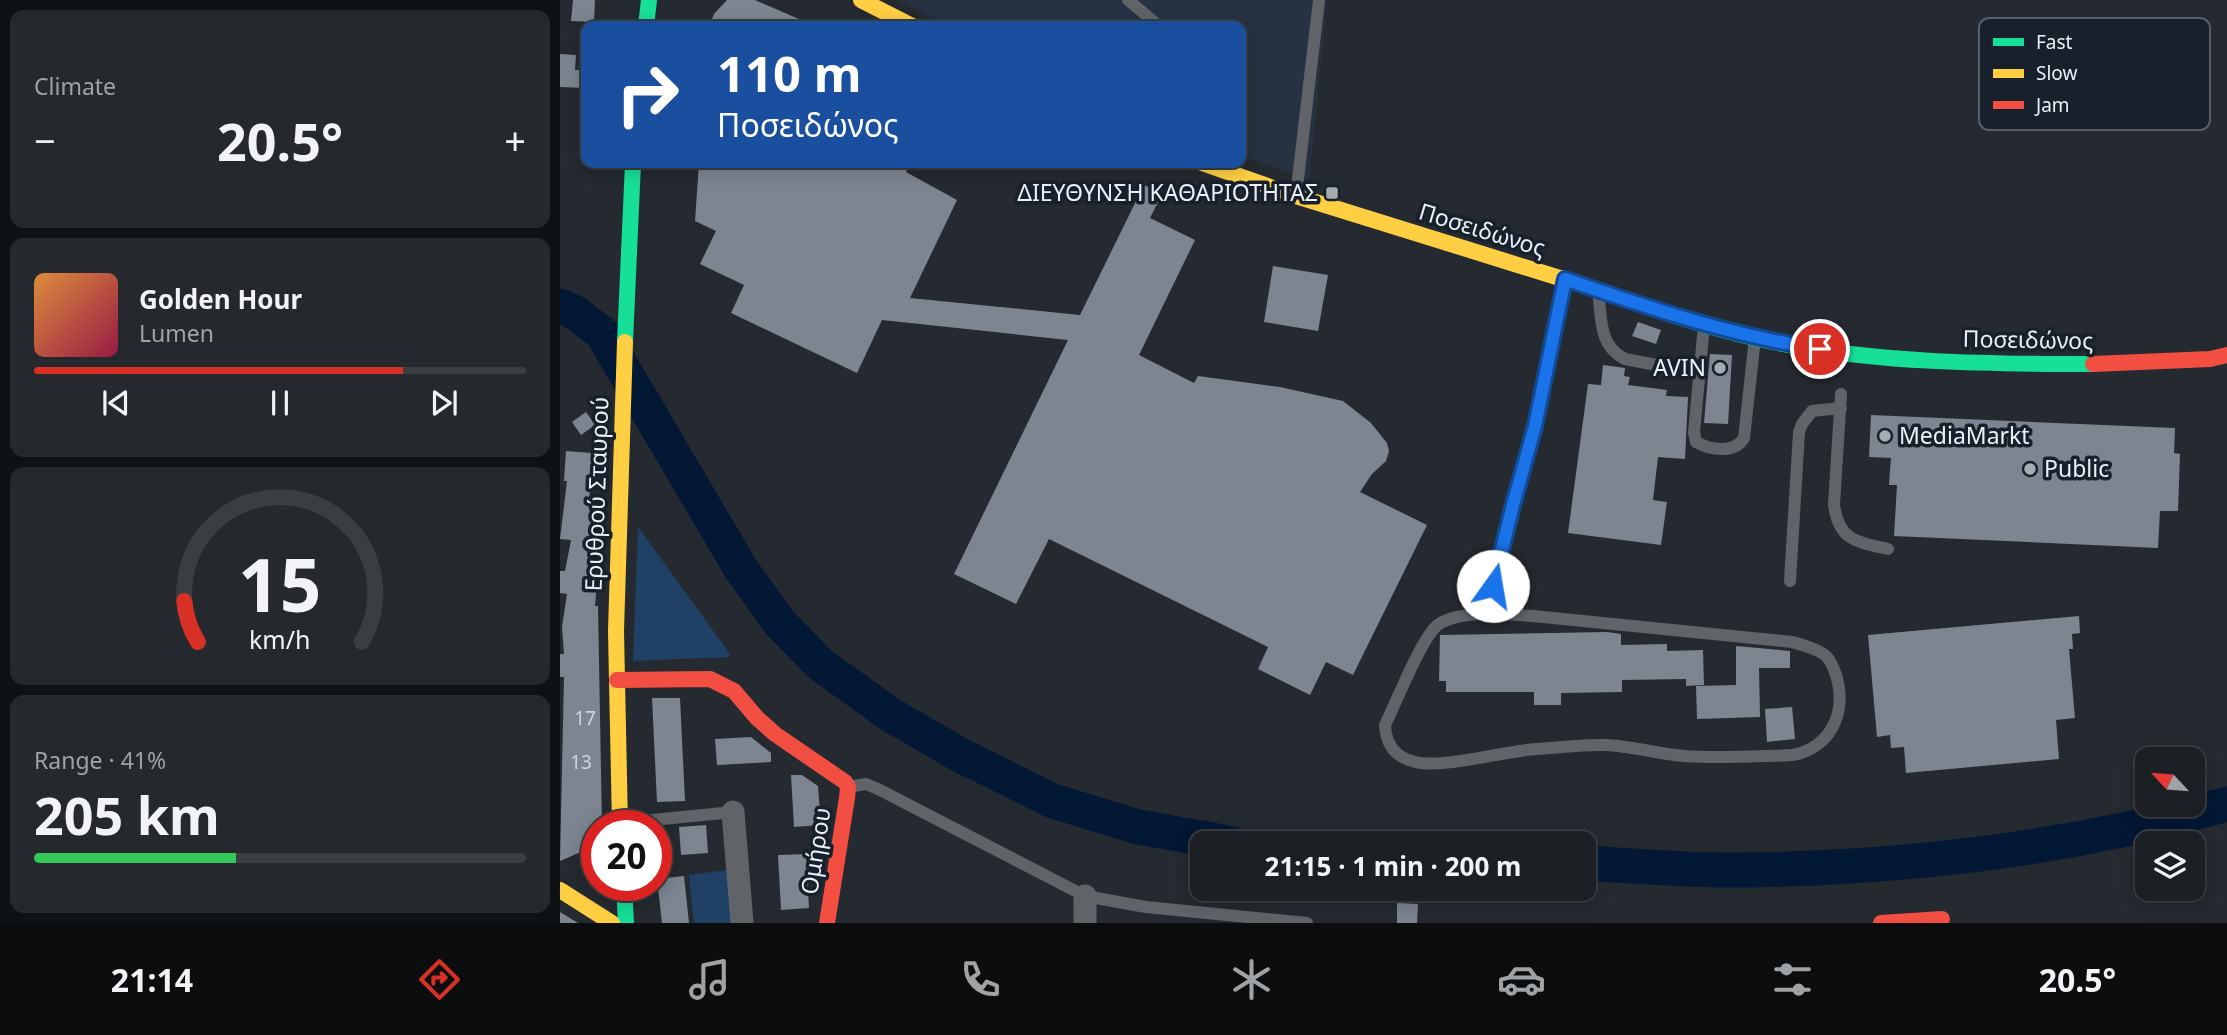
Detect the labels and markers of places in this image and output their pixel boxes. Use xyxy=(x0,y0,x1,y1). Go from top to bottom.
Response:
place label: ΔΙΕΥΘΥΝΣΗ ΚΑΘΑΡΙΟΤΗΤΑΣ xyxy=(1017,176,1318,208)
marker: ΔΙΕΥΘΥΝΣΗ ΚΑΘΑΡΙΟΤΗΤΑΣ xyxy=(1324,185,1340,201)
pin xyxy=(1790,319,1850,379)
place label: AVIN xyxy=(1653,351,1706,383)
marker: AVIN xyxy=(1712,360,1728,376)
place label: MediaMarkt xyxy=(1899,419,2030,451)
marker: MediaMarkt xyxy=(1877,428,1893,444)
place label: Public xyxy=(2044,452,2109,484)
marker: Public xyxy=(2022,461,2038,477)

